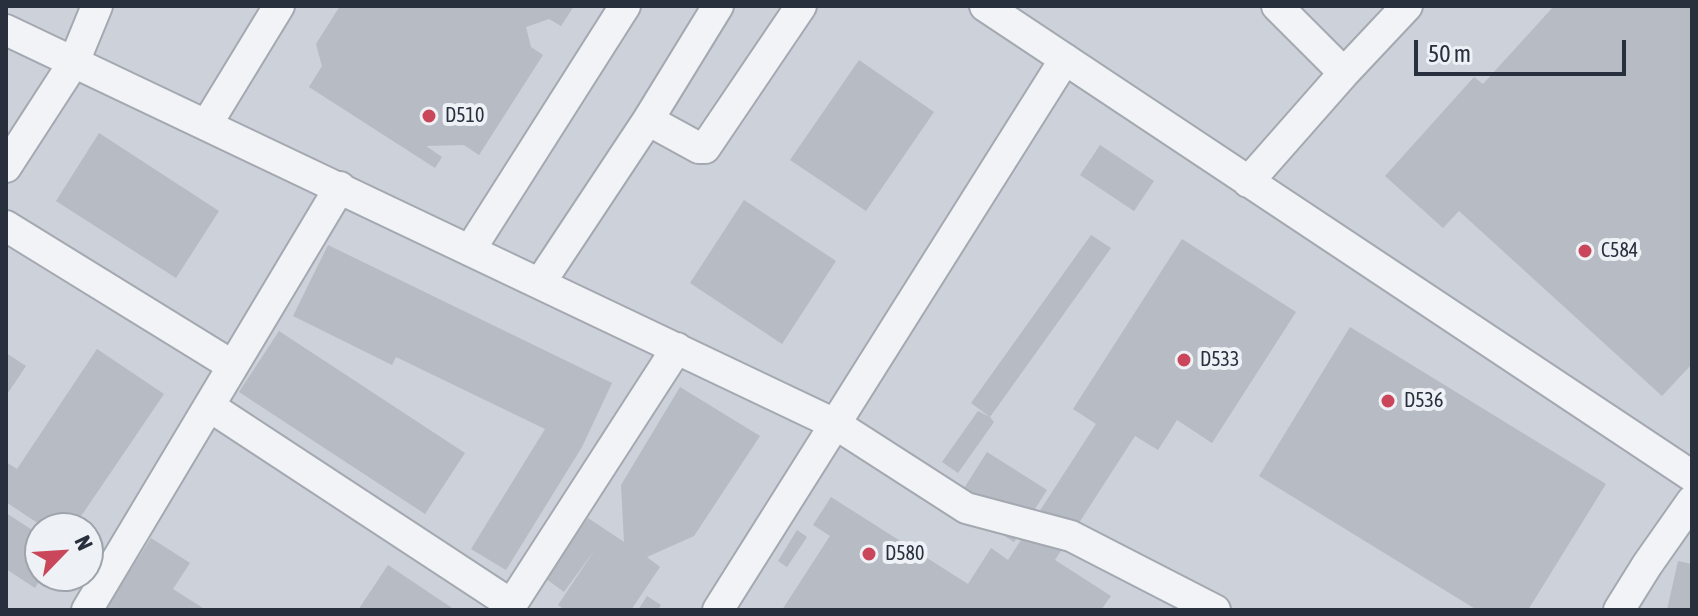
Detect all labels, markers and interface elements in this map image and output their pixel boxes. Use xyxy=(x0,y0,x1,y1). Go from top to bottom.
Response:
scale bar xyxy=(1418,24,1630,74)
text: 50 m xyxy=(1428,40,1471,67)
place label: D510 xyxy=(445,104,484,128)
marker: D510 xyxy=(420,107,438,125)
place label: C584 xyxy=(1601,239,1638,263)
marker: C584 xyxy=(1576,242,1594,260)
place label: D533 xyxy=(1200,348,1239,372)
marker: D533 xyxy=(1175,351,1193,369)
place label: D536 xyxy=(1404,389,1443,413)
marker: D536 xyxy=(1379,392,1397,410)
north arrow xyxy=(24,512,104,592)
text: N xyxy=(69,531,98,554)
place label: D580 xyxy=(885,542,924,566)
marker: D580 xyxy=(860,545,878,563)

